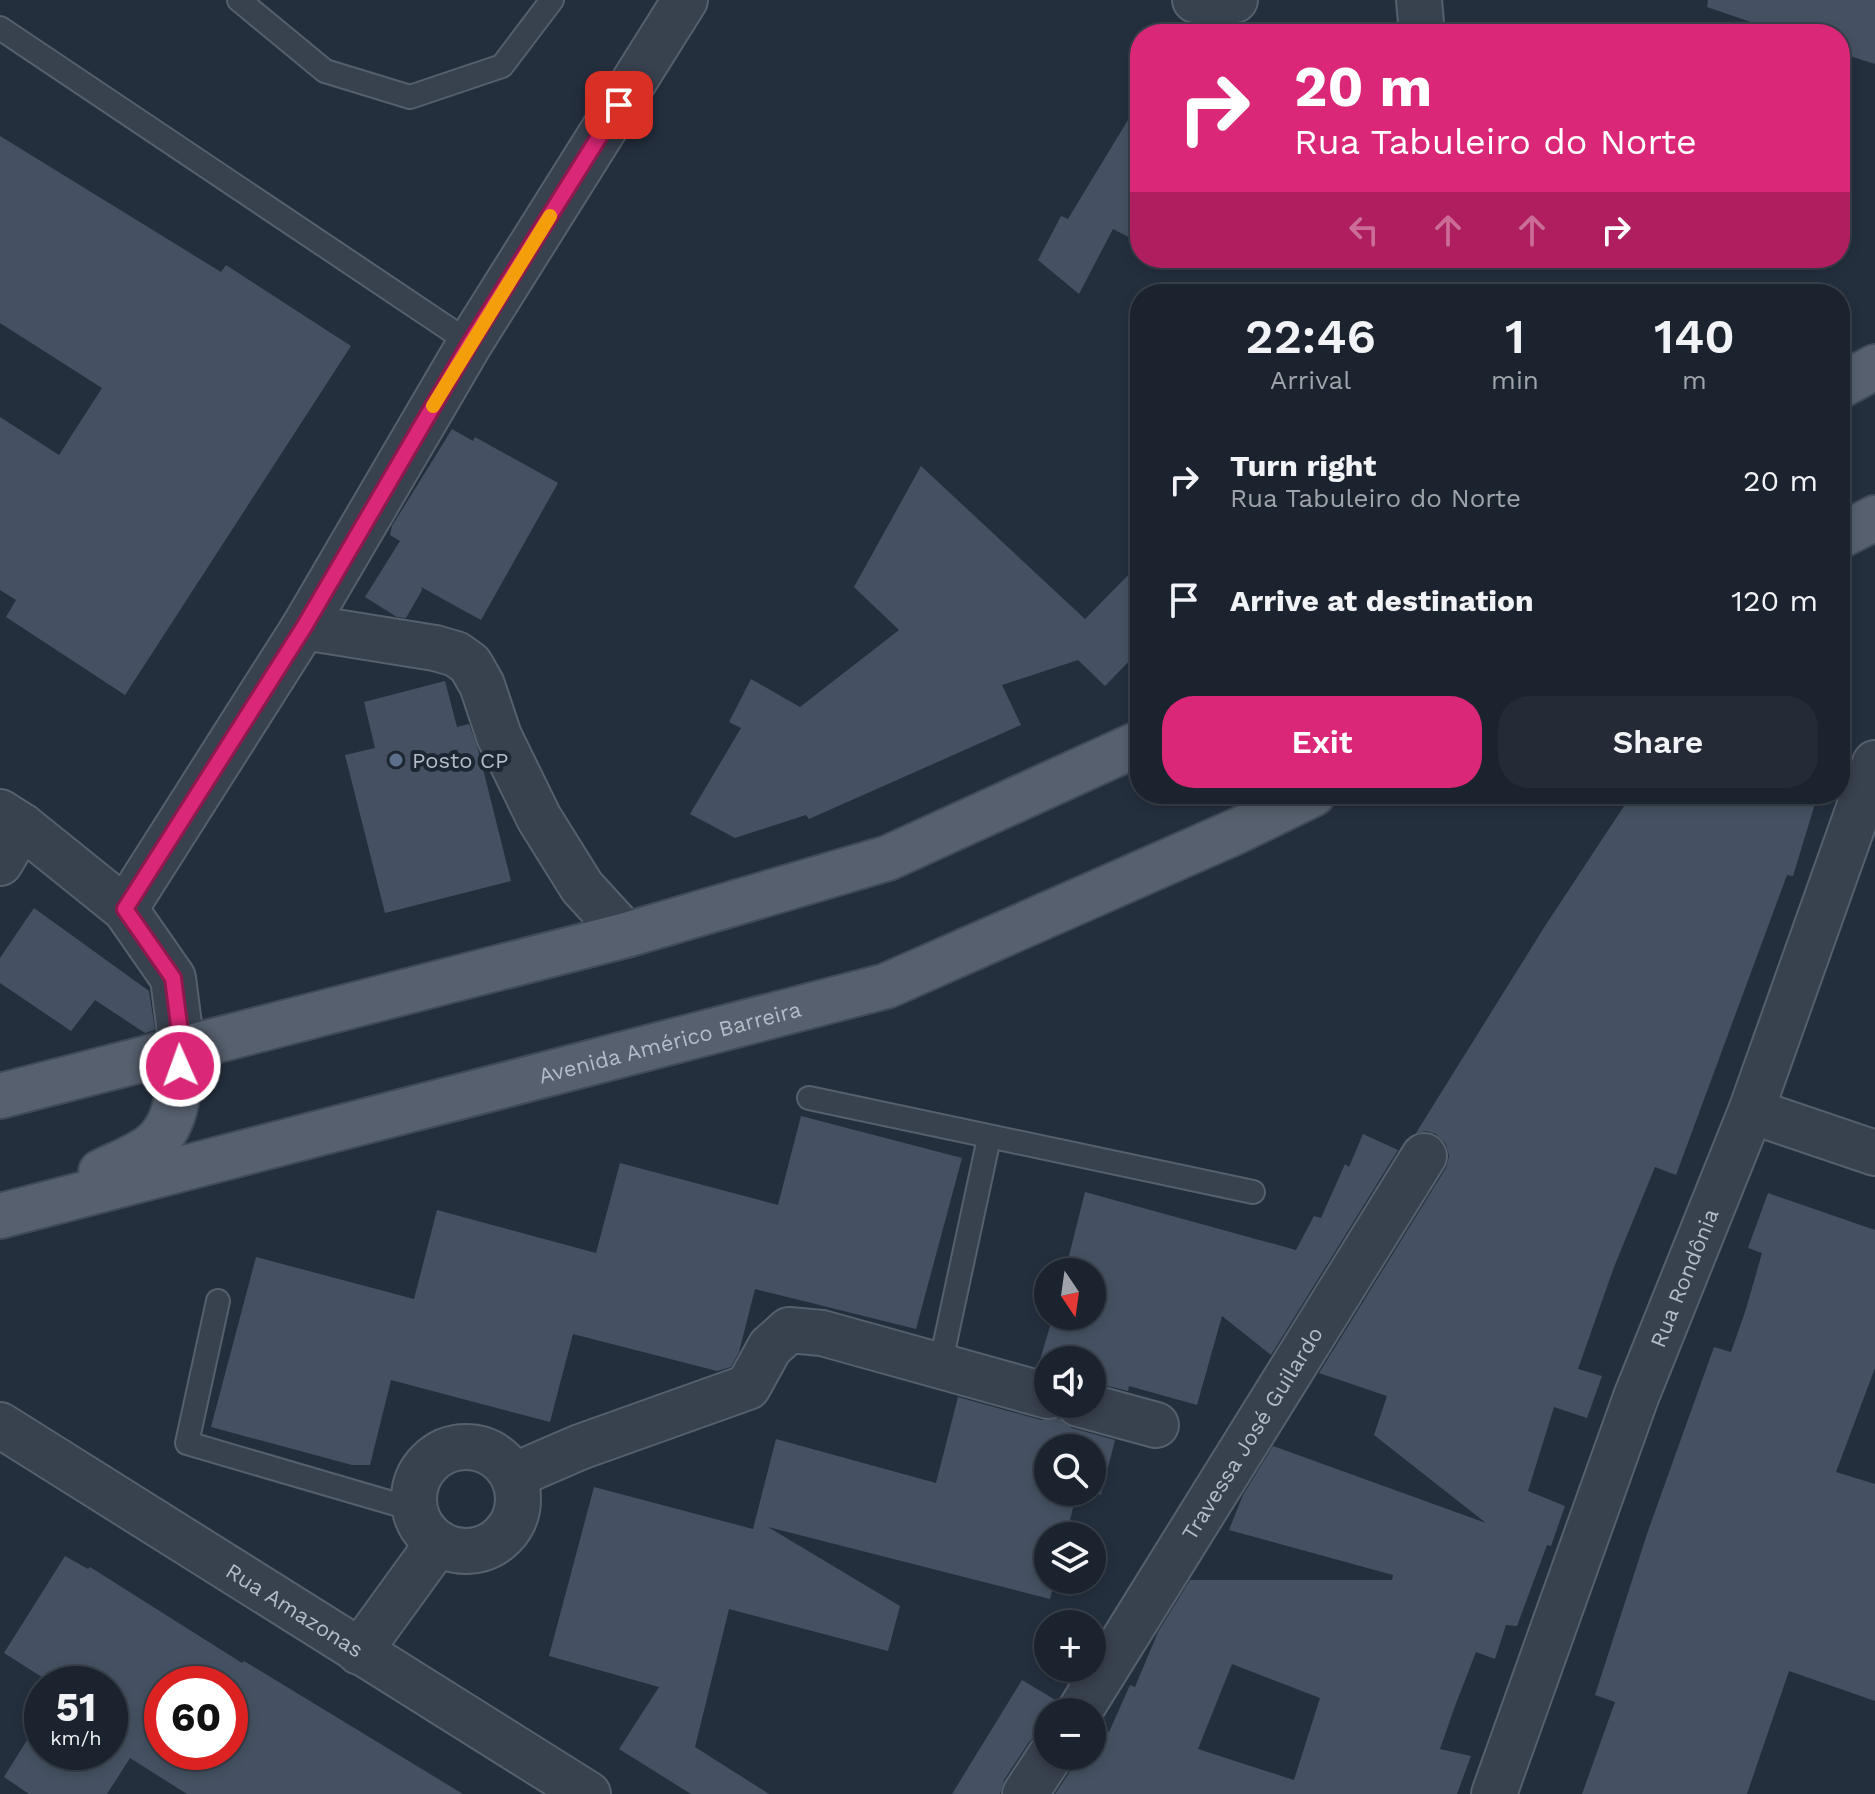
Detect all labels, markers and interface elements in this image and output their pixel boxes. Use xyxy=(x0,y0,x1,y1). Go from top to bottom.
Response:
text: 20 m xyxy=(1294,54,1432,120)
icon: right xyxy=(1162,56,1266,160)
pin xyxy=(585,71,653,139)
icon: arrive xyxy=(597,83,641,127)
text: Rua Tabuleiro do Norte xyxy=(1294,121,1697,163)
icon: left xyxy=(1342,208,1386,252)
icon: ahead xyxy=(1426,208,1470,252)
icon: ahead xyxy=(1510,208,1554,252)
icon: right xyxy=(1594,208,1638,252)
text: 22:46 xyxy=(1245,308,1376,365)
text: 1 xyxy=(1505,308,1525,365)
text: 140 xyxy=(1654,308,1735,365)
text: Arrival xyxy=(1270,365,1351,395)
text: min xyxy=(1491,365,1539,395)
text: m xyxy=(1682,365,1707,395)
text: Turn right xyxy=(1230,448,1376,483)
icon: right xyxy=(1162,458,1206,502)
text: 20 m xyxy=(1743,463,1818,498)
text: Rua Tabuleiro do Norte xyxy=(1230,483,1521,513)
icon: arrive xyxy=(1162,578,1206,622)
text: Arrive at destination xyxy=(1230,583,1534,618)
text: 120 m xyxy=(1731,583,1818,618)
button: Exit xyxy=(1162,696,1482,788)
button: Share xyxy=(1498,696,1818,788)
place label: Posto CP xyxy=(412,748,508,773)
marker: Posto CP xyxy=(387,751,405,769)
street label: Avenida Américo Barreira xyxy=(536,996,804,1088)
position arrow xyxy=(138,1024,222,1108)
street label: Rua Rondônia xyxy=(1645,1205,1723,1351)
north arrow xyxy=(1034,1258,1106,1330)
map controls xyxy=(1034,1258,1106,1770)
street label: Travessa José Guilardo xyxy=(1176,1322,1328,1545)
button: sound xyxy=(1034,1346,1106,1418)
button: search xyxy=(1034,1434,1106,1506)
button: layers xyxy=(1034,1522,1106,1594)
street label: Rua Amazonas xyxy=(222,1558,368,1662)
button: + xyxy=(1034,1610,1106,1682)
speed limit sign: 60 xyxy=(144,1666,248,1770)
text: 51 xyxy=(56,1684,96,1731)
button: − xyxy=(1034,1698,1106,1770)
text: km/h xyxy=(50,1726,102,1750)

